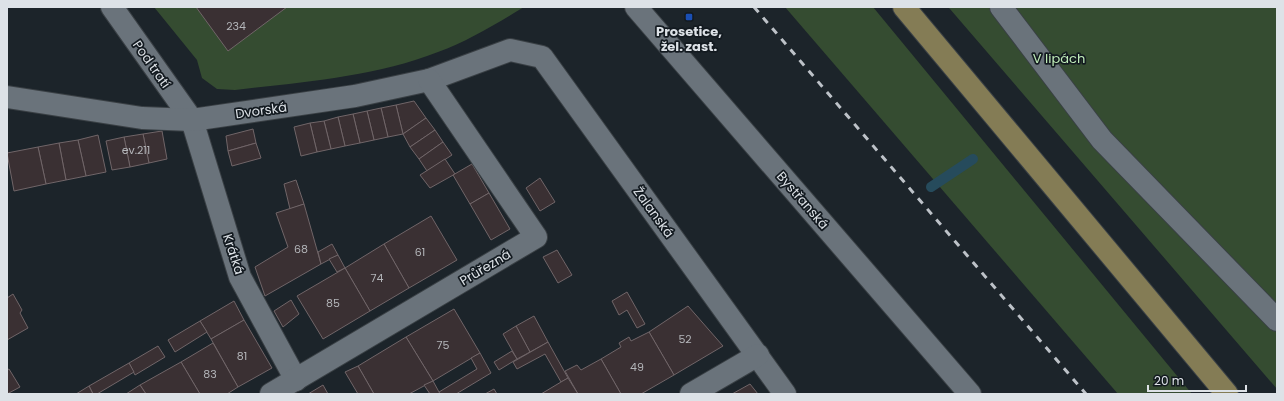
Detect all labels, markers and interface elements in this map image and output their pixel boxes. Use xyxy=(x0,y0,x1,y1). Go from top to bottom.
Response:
marker: Prosetice, žel. zast. xyxy=(684,12,694,22)
house number: 234 xyxy=(226,18,246,34)
place label: Prosetice, žel. zast. xyxy=(656,22,722,56)
street label: Pod tratí xyxy=(128,37,175,92)
park label: V lipách xyxy=(1033,49,1085,68)
street label: Dvorská xyxy=(234,97,288,124)
house number: ev.211 xyxy=(122,142,150,158)
street label: Bystřanská xyxy=(772,167,833,233)
street label: Žalanská xyxy=(629,183,678,242)
street label: Krátká xyxy=(218,231,249,277)
house number: 68 xyxy=(294,241,308,257)
house number: 61 xyxy=(415,244,425,260)
street label: Průřezná xyxy=(456,245,514,290)
house number: 74 xyxy=(371,270,384,286)
house number: 85 xyxy=(326,295,340,311)
house number: 52 xyxy=(678,331,692,347)
house number: 75 xyxy=(437,337,450,353)
house number: 81 xyxy=(237,348,247,364)
house number: 49 xyxy=(630,359,644,375)
house number: 83 xyxy=(203,366,217,382)
scale bar xyxy=(1148,367,1246,393)
text: 20 m xyxy=(1154,372,1184,389)

